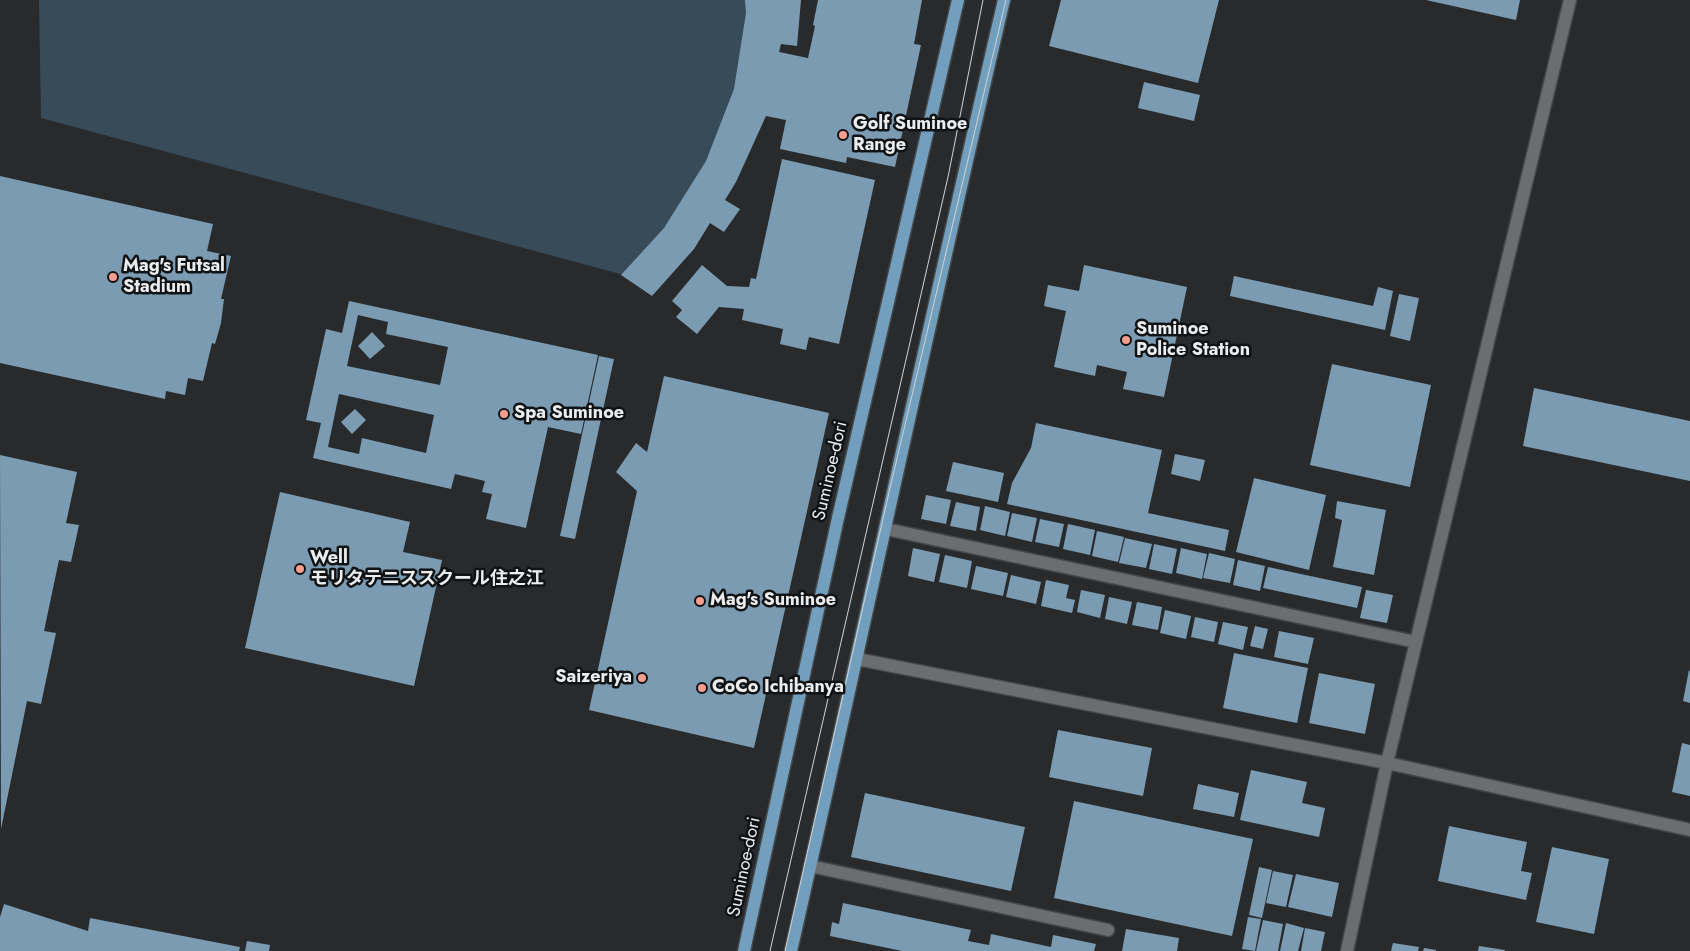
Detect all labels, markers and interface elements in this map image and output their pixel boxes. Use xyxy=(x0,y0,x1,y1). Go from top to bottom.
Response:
place label: Golf Suminoe Range xyxy=(853,114,967,156)
marker: Golf Suminoe Range xyxy=(837,129,849,141)
place label: Mag's Futsal Stadium xyxy=(123,256,225,298)
marker: Mag's Futsal Stadium xyxy=(107,271,119,283)
place label: Suminoe Police Station xyxy=(1136,319,1250,362)
marker: Suminoe Police Station xyxy=(1120,334,1132,346)
place label: Spa Suminoe xyxy=(514,403,624,425)
marker: Spa Suminoe xyxy=(498,408,510,420)
street label: Suminoe-dori xyxy=(809,419,853,523)
place label: Well モリタテニススクール住之江 xyxy=(310,548,544,590)
marker: Well モリタテニススクール住之江 xyxy=(294,563,306,575)
place label: Mag's Suminoe xyxy=(710,590,836,612)
marker: Mag's Suminoe xyxy=(694,595,706,607)
place label: Saizeriya xyxy=(555,667,632,689)
marker: Saizeriya xyxy=(636,672,648,684)
place label: CoCo Ichibanya xyxy=(712,677,844,699)
marker: CoCo Ichibanya xyxy=(696,682,708,694)
street label: Suminoe-dori xyxy=(724,815,766,919)

